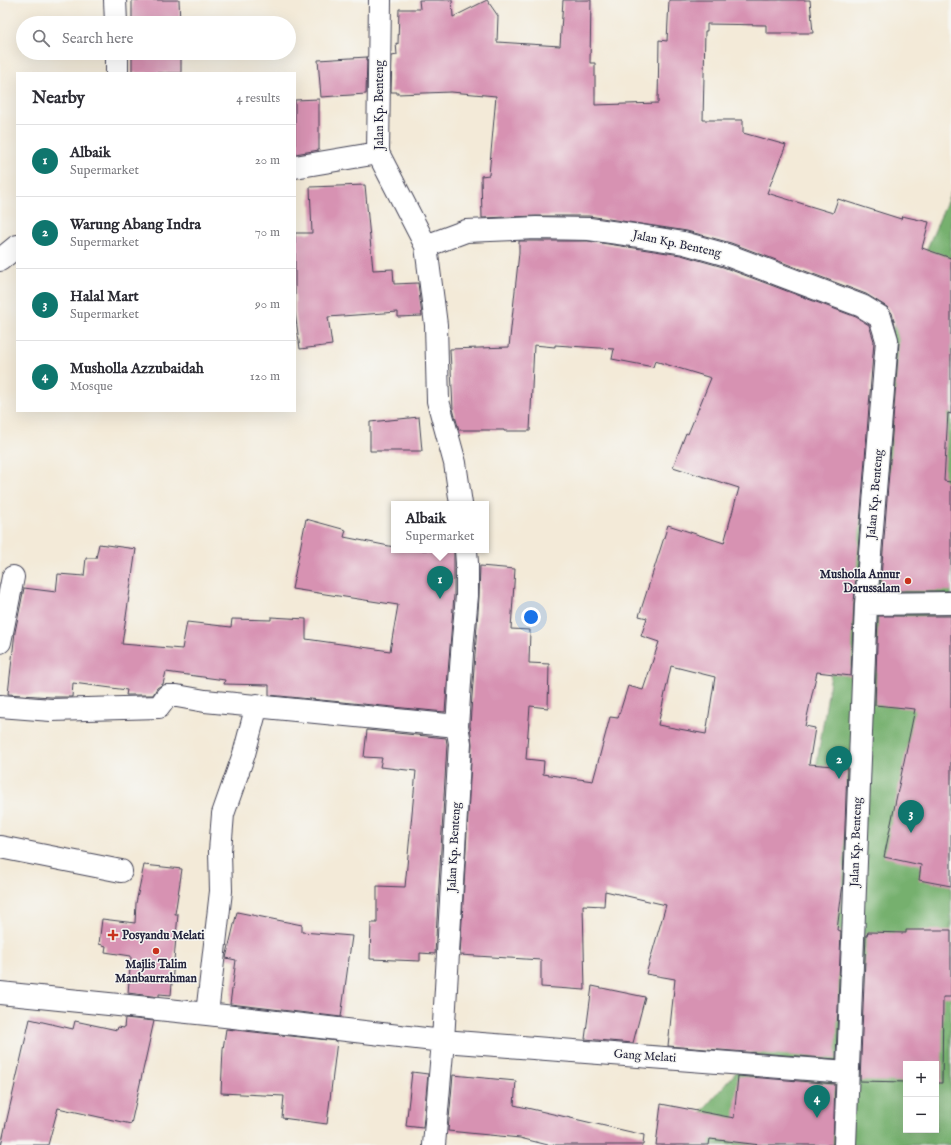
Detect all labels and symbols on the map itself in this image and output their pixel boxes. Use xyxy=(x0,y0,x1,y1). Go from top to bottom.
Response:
street label: Jalan Kp. Benteng xyxy=(372,60,388,152)
street label: Jalan Kp. Benteng xyxy=(629,227,723,262)
street label: Jalan Kp. Benteng xyxy=(863,448,887,542)
pin: 1 xyxy=(427,566,453,599)
place label: Musholla Annur Darussalam xyxy=(820,567,901,596)
marker: Musholla Annur Darussalam xyxy=(903,576,913,586)
your location xyxy=(521,607,541,627)
pin: 2 xyxy=(826,746,852,779)
street label: Jalan Kp. Benteng xyxy=(847,796,866,889)
pin: 3 xyxy=(898,800,924,833)
street label: Jalan Kp. Benteng xyxy=(444,801,465,894)
place label: Posyandu Melati xyxy=(122,928,205,944)
marker: Posyandu Melati xyxy=(107,929,119,941)
marker: Majlis Talim Manbaurrahman xyxy=(151,946,161,956)
place label: Majlis Talim Manbaurrahman xyxy=(115,957,198,986)
street label: Gang Melati xyxy=(613,1046,677,1066)
pin: 4 xyxy=(804,1085,830,1118)

